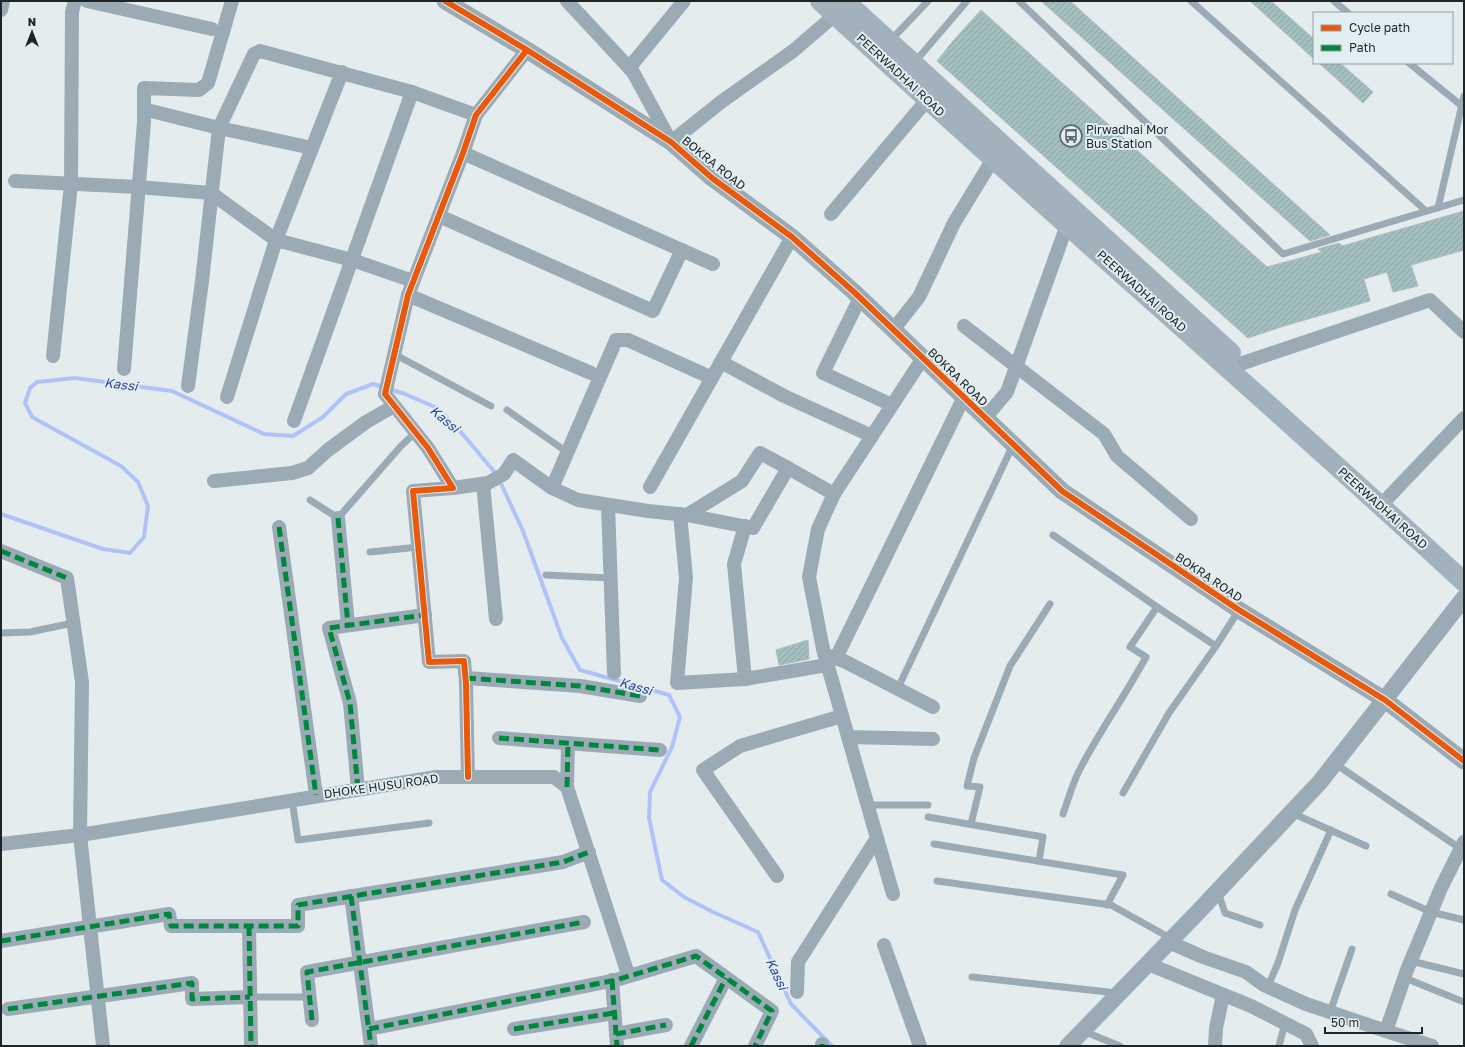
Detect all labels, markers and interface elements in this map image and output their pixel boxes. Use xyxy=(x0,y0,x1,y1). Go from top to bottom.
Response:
north arrow xyxy=(12,12,52,52)
legend xyxy=(1313,12,1453,64)
text: N xyxy=(28,15,36,28)
text: Cycle path xyxy=(1349,20,1410,35)
street label: PEERWADHAI ROAD xyxy=(854,30,948,120)
text: Path xyxy=(1349,40,1376,55)
place label: Pirwadhai Mor Bus Station xyxy=(1086,122,1169,151)
bus stop icon: Pirwadhai Mor Bus Station xyxy=(1058,123,1084,149)
street label: BOKRA ROAD xyxy=(679,133,749,193)
street label: PEERWADHAI ROAD xyxy=(1094,247,1190,335)
street label: BOKRA ROAD xyxy=(925,345,991,409)
water label: Kassi xyxy=(103,374,140,394)
water label: Kassi xyxy=(427,402,464,437)
street label: PEERWADHAI ROAD xyxy=(1335,464,1431,552)
street label: BOKRA ROAD xyxy=(1173,549,1245,605)
water label: Kassi xyxy=(618,674,656,699)
street label: DHOKE HUSU ROAD xyxy=(323,771,439,801)
water label: Kassi xyxy=(763,955,792,994)
scale bar xyxy=(1325,1009,1422,1035)
text: 50 m xyxy=(1331,1015,1359,1030)

